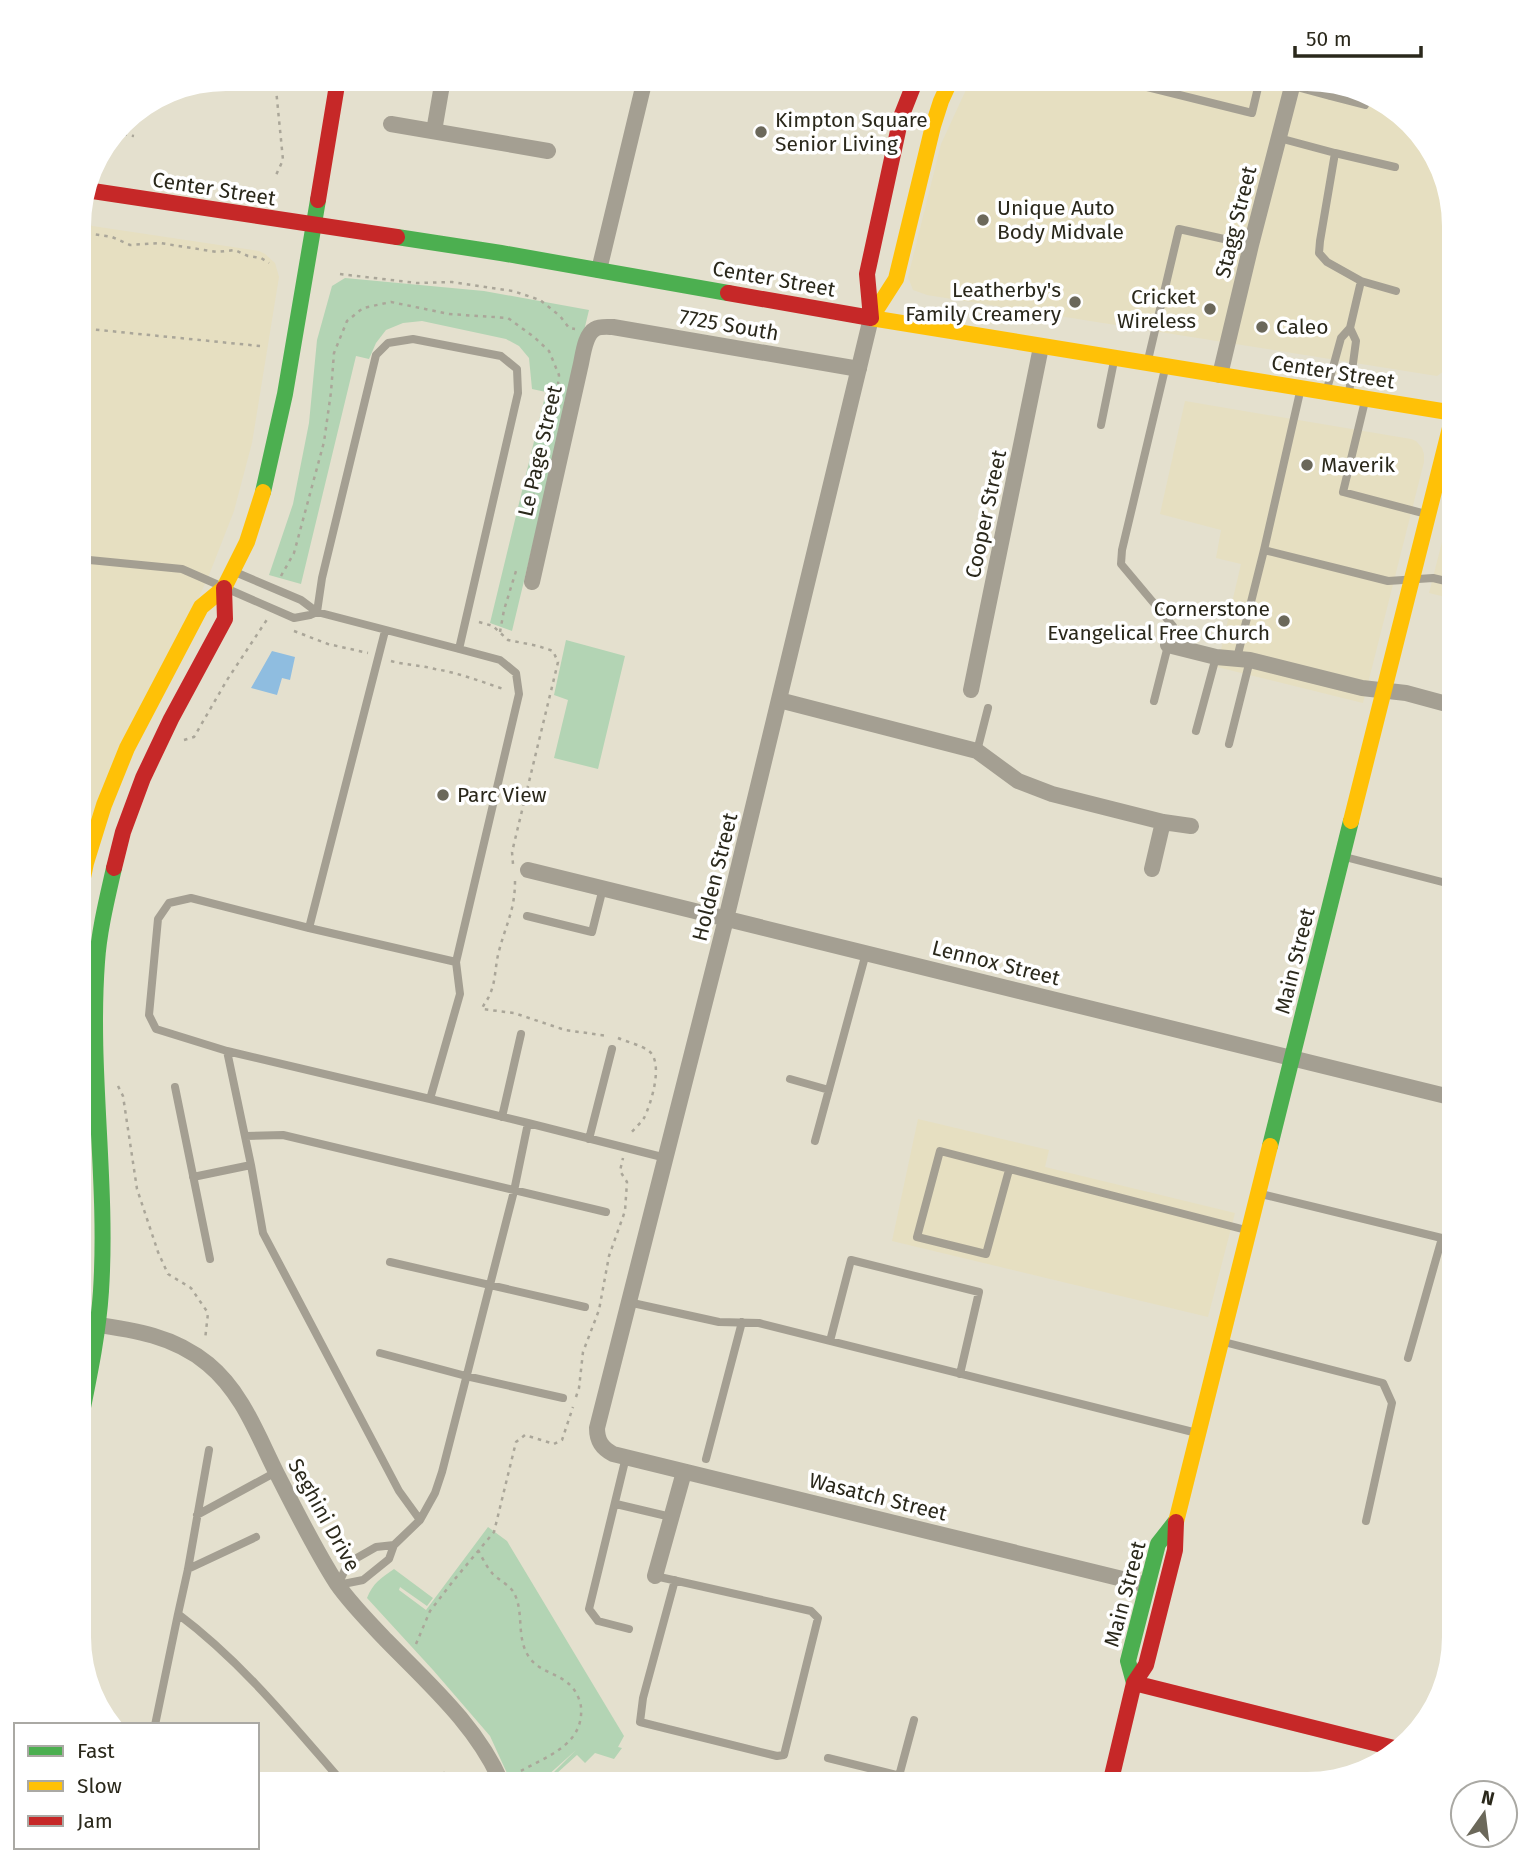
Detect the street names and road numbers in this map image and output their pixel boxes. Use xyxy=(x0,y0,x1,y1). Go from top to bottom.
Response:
street label: Stagg Street xyxy=(1210,163,1263,281)
street label: Center Street xyxy=(151,166,278,212)
street label: Center Street xyxy=(710,255,838,303)
street label: 7725 South xyxy=(677,303,781,347)
street label: Center Street xyxy=(1270,349,1397,395)
street label: Le Page Street xyxy=(512,383,568,519)
street label: Cooper Street xyxy=(960,447,1012,580)
street label: Holden Street xyxy=(686,810,744,944)
street label: Main Street xyxy=(1269,905,1321,1017)
street label: Lennox Street xyxy=(929,935,1063,992)
street label: Seghini Drive xyxy=(282,1454,366,1576)
street label: Wasatch Street xyxy=(806,1467,950,1527)
street label: Main Street xyxy=(1098,1538,1152,1650)

